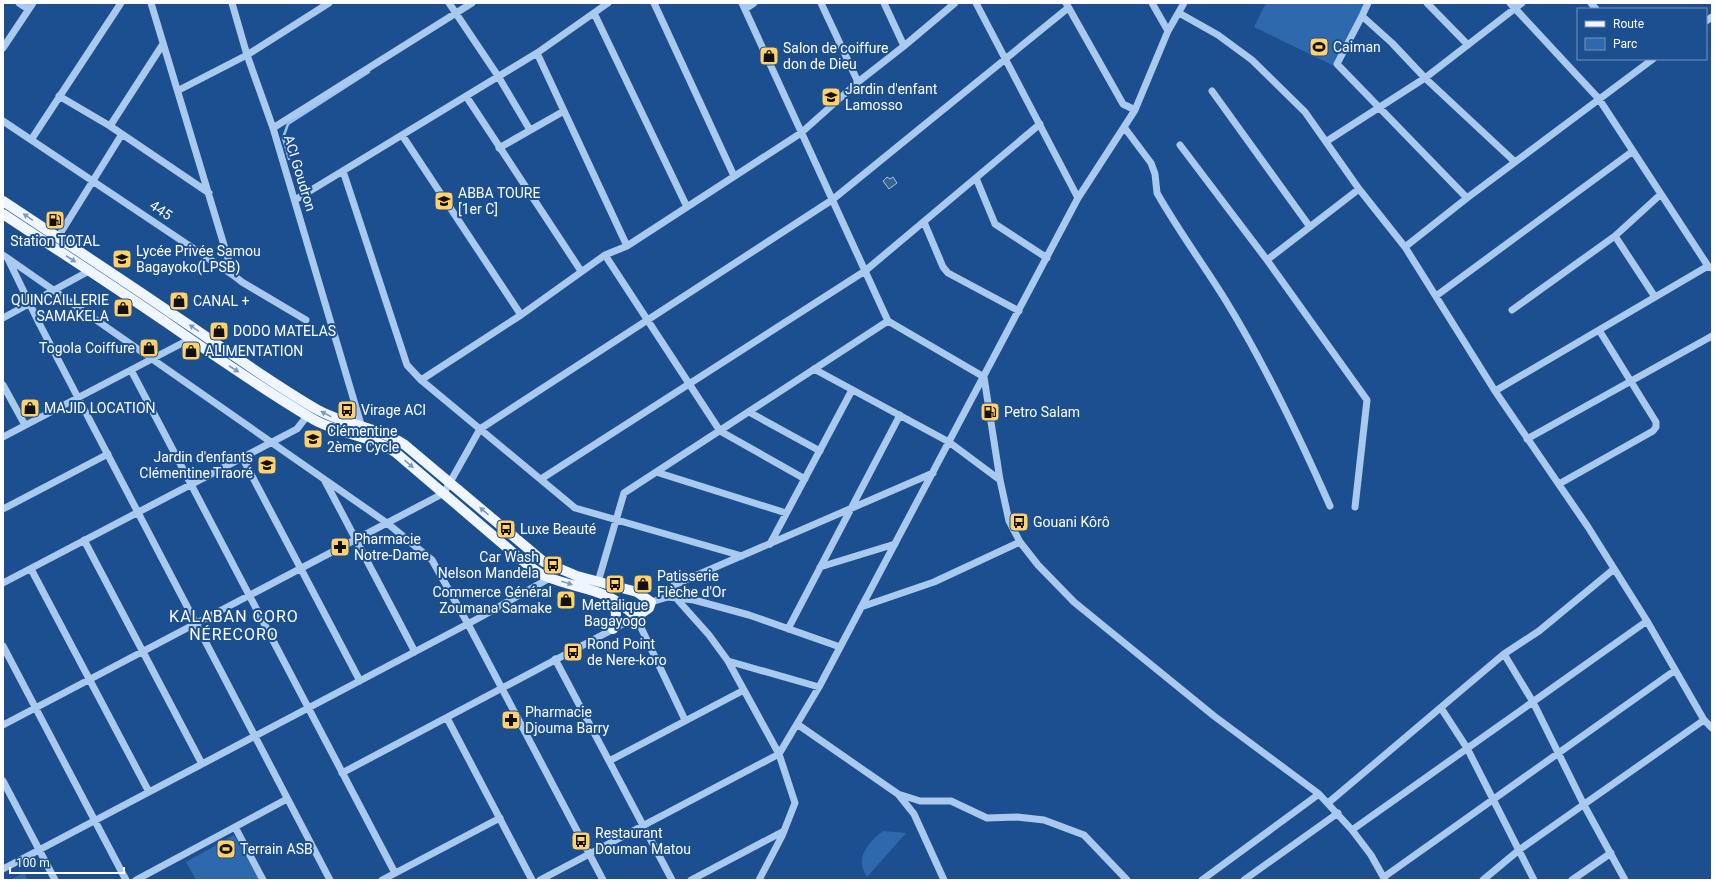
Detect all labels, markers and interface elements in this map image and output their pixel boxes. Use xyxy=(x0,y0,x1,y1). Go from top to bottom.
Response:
legend xyxy=(1577,8,1707,60)
text: Route xyxy=(1613,17,1644,31)
sports icon: Caiman xyxy=(1308,36,1330,58)
text: Parc xyxy=(1613,37,1637,51)
place label: Caiman xyxy=(1333,39,1381,55)
place label: Salon de coiffure don de Dieu xyxy=(783,40,889,72)
shop icon: Salon de coiffure don de Dieu xyxy=(758,45,780,67)
place label: Jardin d'enfant Lamosso xyxy=(845,81,938,113)
school or university icon: Jardin d'enfant Lamosso xyxy=(820,86,842,108)
street label: ACI Goudron xyxy=(281,133,319,213)
place label: ABBA TOURE [1er C] xyxy=(458,185,540,217)
school or university icon: ABBA TOURE [1er C] xyxy=(433,190,455,212)
street label: 445 xyxy=(147,197,175,223)
fuel station icon: Station TOTAL xyxy=(44,209,66,231)
one-way arrow xyxy=(22,213,33,221)
place label: Station TOTAL xyxy=(10,233,100,249)
place label: Lycée Privée Samou Bagayoko(LPSB) xyxy=(136,243,261,276)
school or university icon: Lycée Privée Samou Bagayoko(LPSB) xyxy=(111,248,133,270)
one-way arrow xyxy=(66,255,76,263)
shop icon: CANAL + xyxy=(168,290,190,312)
place label: QUINCAILLERIE SAMAKELA xyxy=(11,292,109,324)
place label: CANAL + xyxy=(193,293,250,309)
shop icon: QUINCAILLERIE SAMAKELA xyxy=(112,297,134,319)
shop icon: DODO MATELAS xyxy=(208,320,230,342)
place label: DODO MATELAS xyxy=(233,323,336,339)
one-way arrow xyxy=(189,324,199,332)
shop icon: Togola Coiffure xyxy=(138,337,160,359)
place label: Togola Coiffure xyxy=(39,340,135,356)
shop icon: ALIMENTATION xyxy=(180,340,202,362)
place label: ALIMENTATION xyxy=(205,343,303,359)
one-way arrow xyxy=(228,365,240,372)
shop icon: MAJID LOCATION xyxy=(19,397,41,419)
bus stop icon: Virage ACI xyxy=(336,399,358,421)
place label: MAJID LOCATION xyxy=(44,400,156,416)
fuel station icon: Petro Salam xyxy=(979,401,1001,423)
place label: Virage ACI xyxy=(361,402,426,418)
place label: Petro Salam xyxy=(1004,404,1080,420)
one-way arrow xyxy=(321,411,332,417)
place label: Clémentine 2ème Cycle xyxy=(327,423,399,455)
school or university icon: Clémentine 2ème Cycle xyxy=(302,428,324,450)
place label: Jardin d'enfants Clémentine Traoré xyxy=(139,449,253,481)
school or university icon: Jardin d'enfants Clémentine Traoré xyxy=(256,454,278,476)
one-way arrow xyxy=(404,459,414,468)
one-way arrow xyxy=(478,507,489,516)
bus stop icon: Gouani Kôrô xyxy=(1008,511,1030,533)
place label: Gouani Kôrô xyxy=(1033,514,1110,530)
bus stop icon: Luxe Beauté xyxy=(495,518,517,540)
place label: Luxe Beauté xyxy=(520,521,596,537)
place label: Pharmacie Notre-Dame xyxy=(354,531,429,563)
pharmacy icon: Pharmacie Notre-Dame xyxy=(329,536,351,558)
place label: Car Wash Nelson Mandela xyxy=(438,549,539,581)
bus stop icon: Car Wash Nelson Mandela xyxy=(542,554,564,576)
place label: Patisserie Flèche d'Or xyxy=(657,568,726,600)
bus stop icon: Mettalique Bagayogo xyxy=(604,573,626,595)
shop icon: Patisserie Flèche d'Or xyxy=(632,573,654,595)
one-way arrow xyxy=(562,580,574,586)
place label: Commerce Général Zoumana Samake xyxy=(432,584,552,616)
shop icon: Commerce Général Zoumana Samake xyxy=(555,589,577,611)
place label: Mettalique Bagayogo xyxy=(582,597,648,629)
district label: KALABAN CORO NÉRECORO xyxy=(169,607,299,644)
place label: Rond Point de Nere-koro xyxy=(587,636,667,668)
bus stop icon: Rond Point de Nere-koro xyxy=(562,641,584,663)
place label: Pharmacie Djouma Barry xyxy=(525,704,610,736)
pharmacy icon: Pharmacie Djouma Barry xyxy=(500,709,522,731)
place label: Restaurant Douman Matou xyxy=(595,825,691,857)
bus stop icon: Restaurant Douman Matou xyxy=(570,830,592,852)
sports icon: Terrain ASB xyxy=(215,838,237,860)
place label: Terrain ASB xyxy=(240,841,313,857)
scale bar xyxy=(10,849,124,875)
text: 100 m xyxy=(16,856,50,870)

